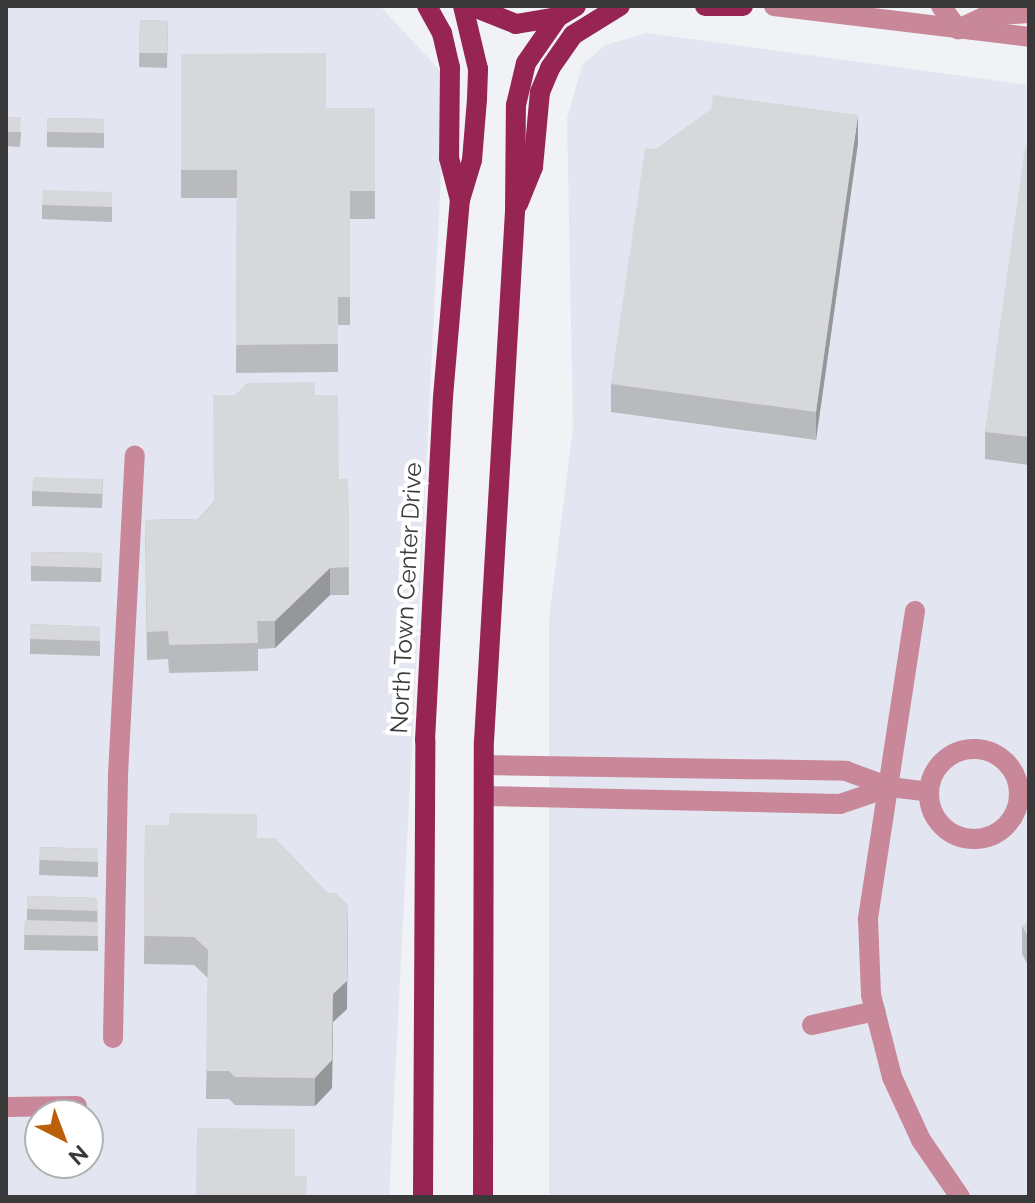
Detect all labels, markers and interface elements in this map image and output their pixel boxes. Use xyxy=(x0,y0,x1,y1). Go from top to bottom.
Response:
street label: North Town Center Drive xyxy=(384,461,428,735)
north arrow xyxy=(24,1099,104,1179)
text: N xyxy=(64,1140,94,1171)

